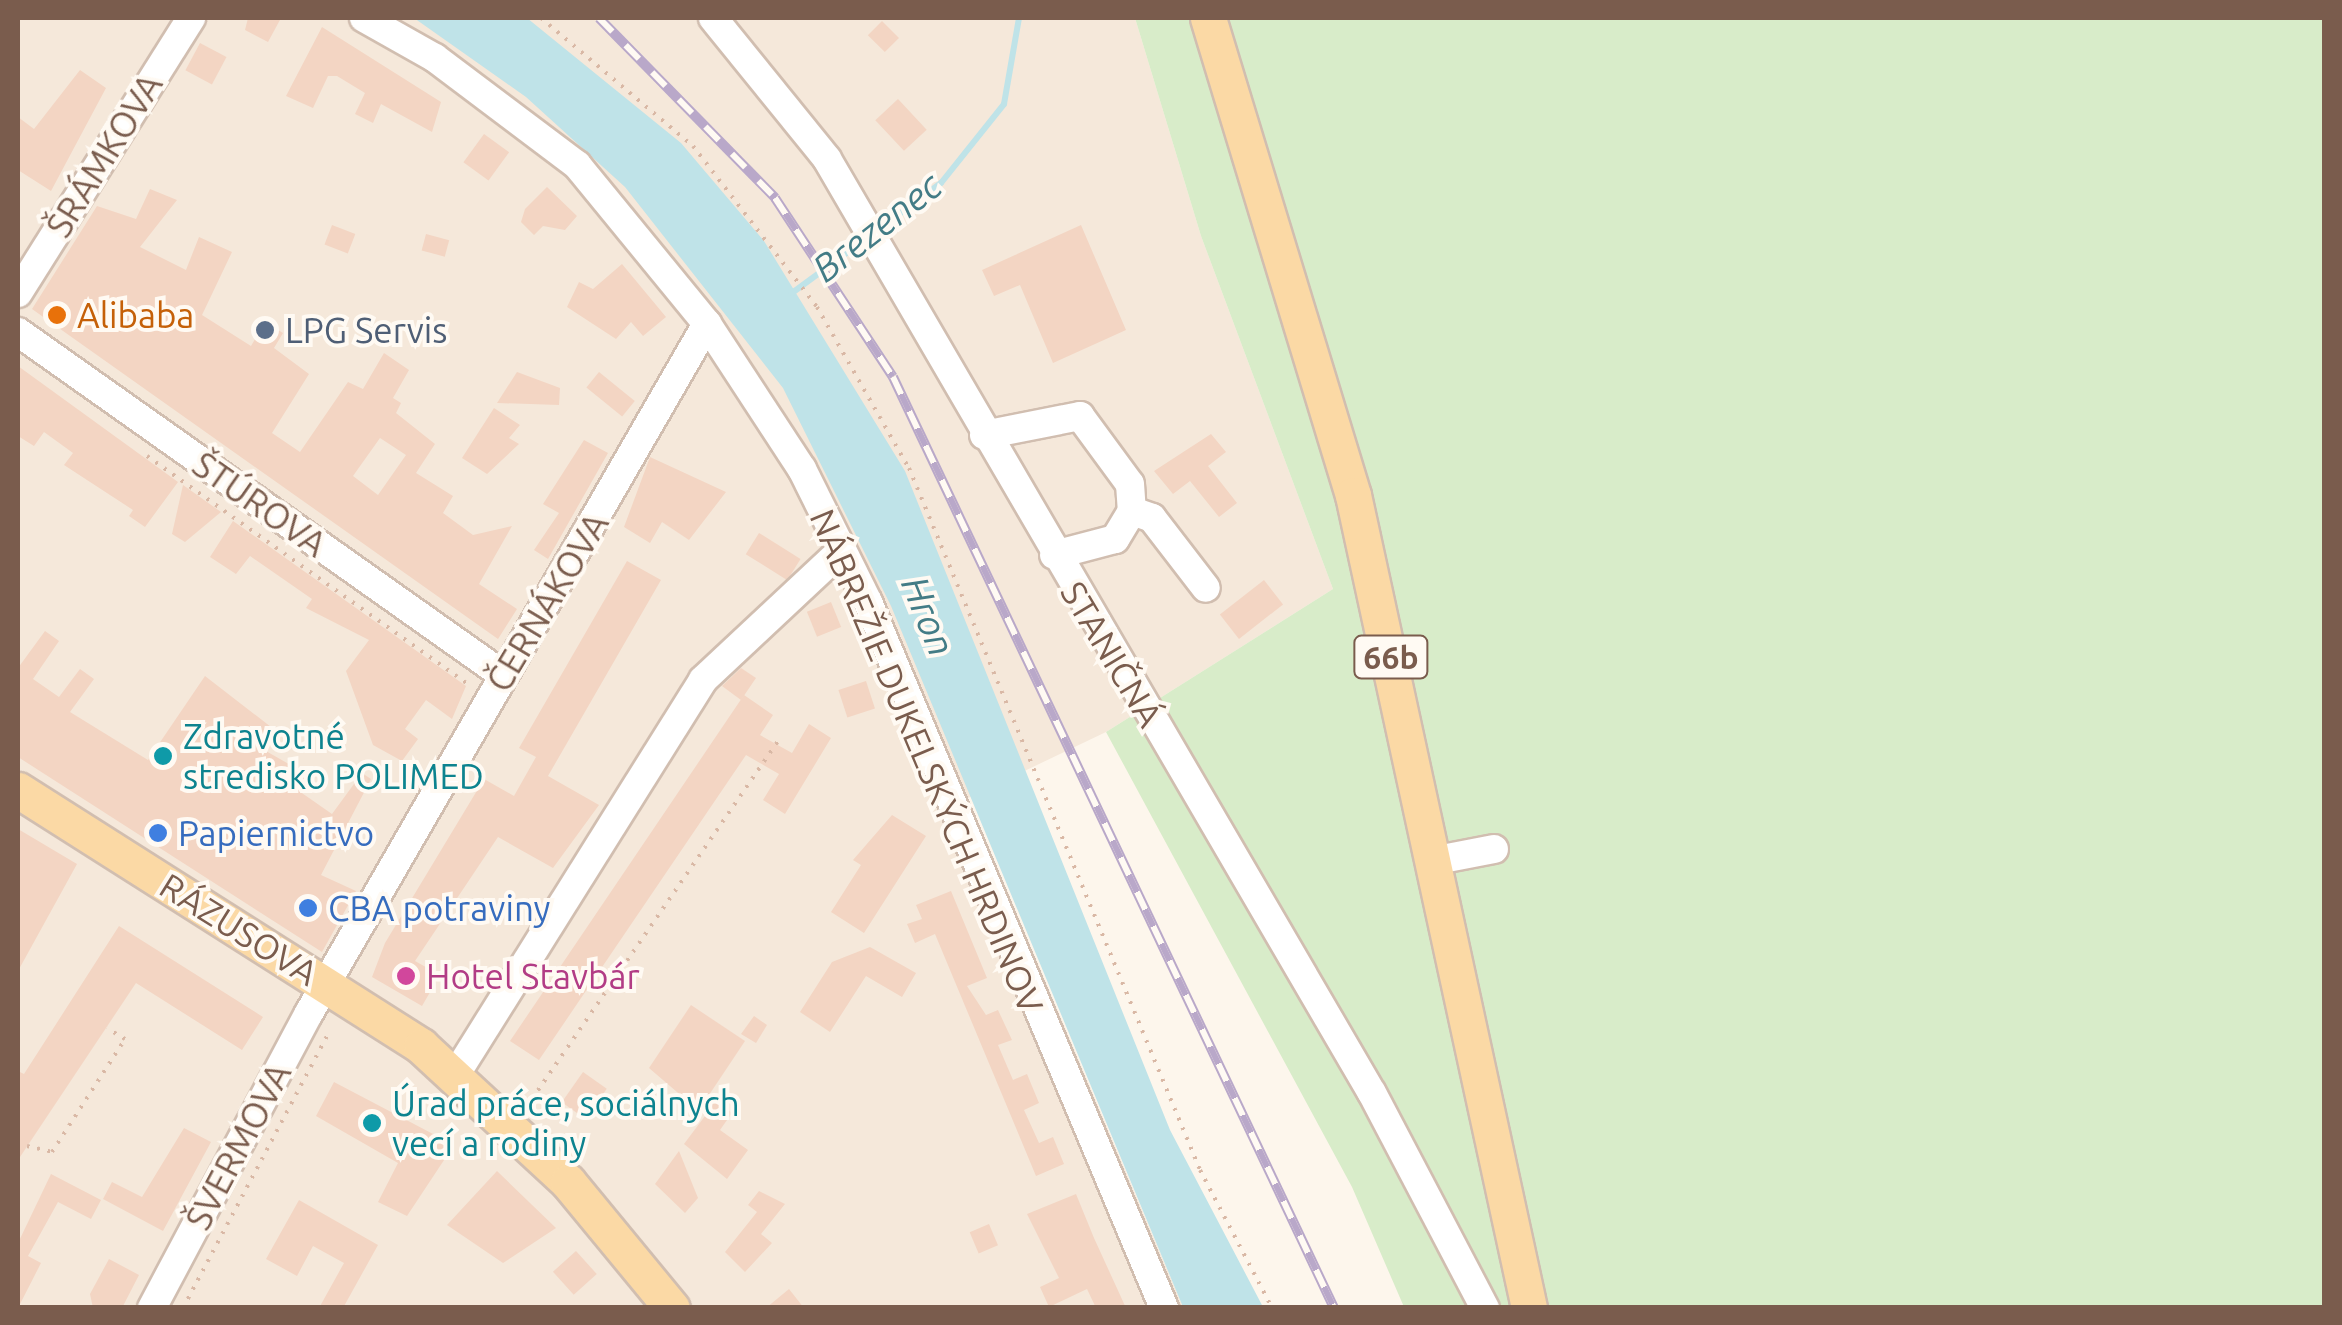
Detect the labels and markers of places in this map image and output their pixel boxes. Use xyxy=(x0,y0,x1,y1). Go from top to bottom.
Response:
place label: Alibaba xyxy=(77,294,194,336)
marker: Alibaba xyxy=(46,304,68,326)
place label: LPG Servis xyxy=(285,309,447,351)
marker: LPG Servis xyxy=(254,319,276,341)
place label: Zdravotné stredisko POLIMED xyxy=(183,715,484,797)
marker: Zdravotné stredisko POLIMED xyxy=(152,745,174,767)
place label: Papiernictvo xyxy=(178,812,374,854)
marker: Papiernictvo xyxy=(147,822,169,844)
place label: CBA potraviny xyxy=(328,887,550,929)
marker: CBA potraviny xyxy=(297,897,319,919)
place label: Hotel Stavbár xyxy=(426,955,640,997)
marker: Hotel Stavbár xyxy=(395,965,417,987)
place label: Úrad práce, sociálnych vecí a rodiny xyxy=(392,1082,740,1164)
marker: Úrad práce, sociálnych vecí a rodiny xyxy=(361,1112,383,1134)

